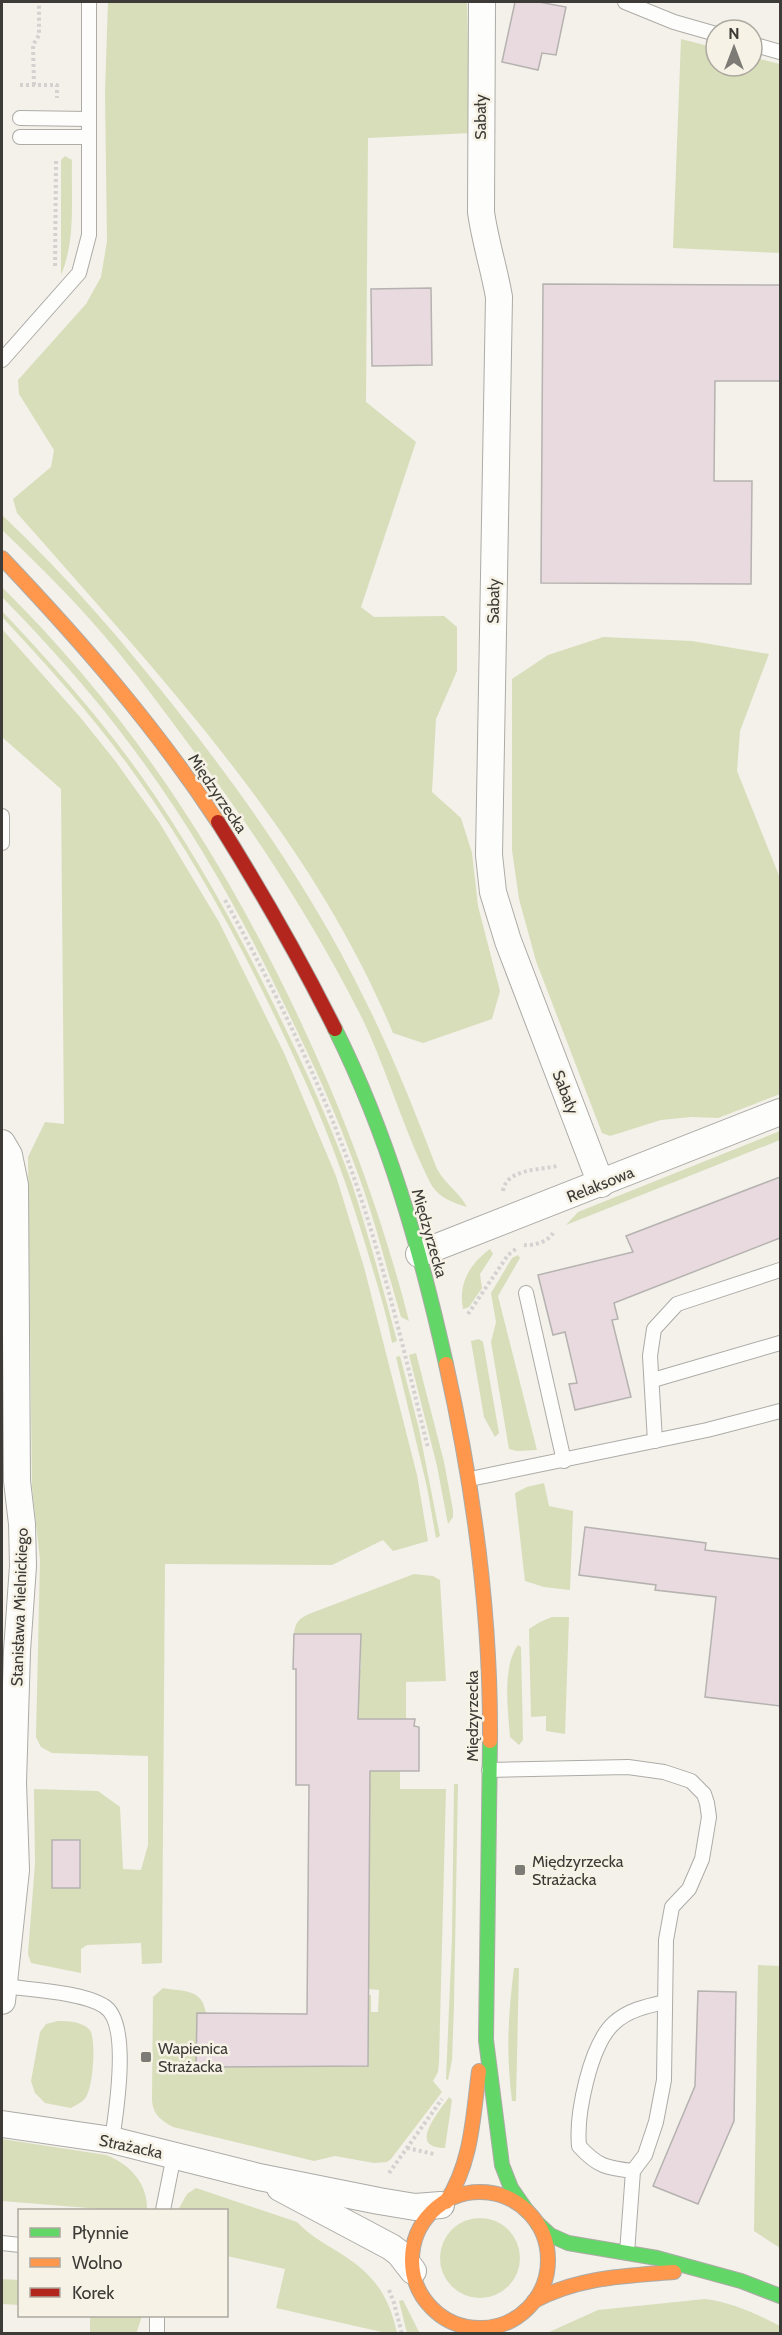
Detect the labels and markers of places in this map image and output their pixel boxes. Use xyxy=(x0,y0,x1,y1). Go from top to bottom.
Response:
place label: Międzyrzecka Strażacka xyxy=(532,1852,624,1889)
marker: Międzyrzecka Strażacka xyxy=(513,1863,527,1877)
place label: Wapienica Strażacka xyxy=(158,2039,228,2076)
marker: Wapienica Strażacka xyxy=(139,2050,153,2064)

